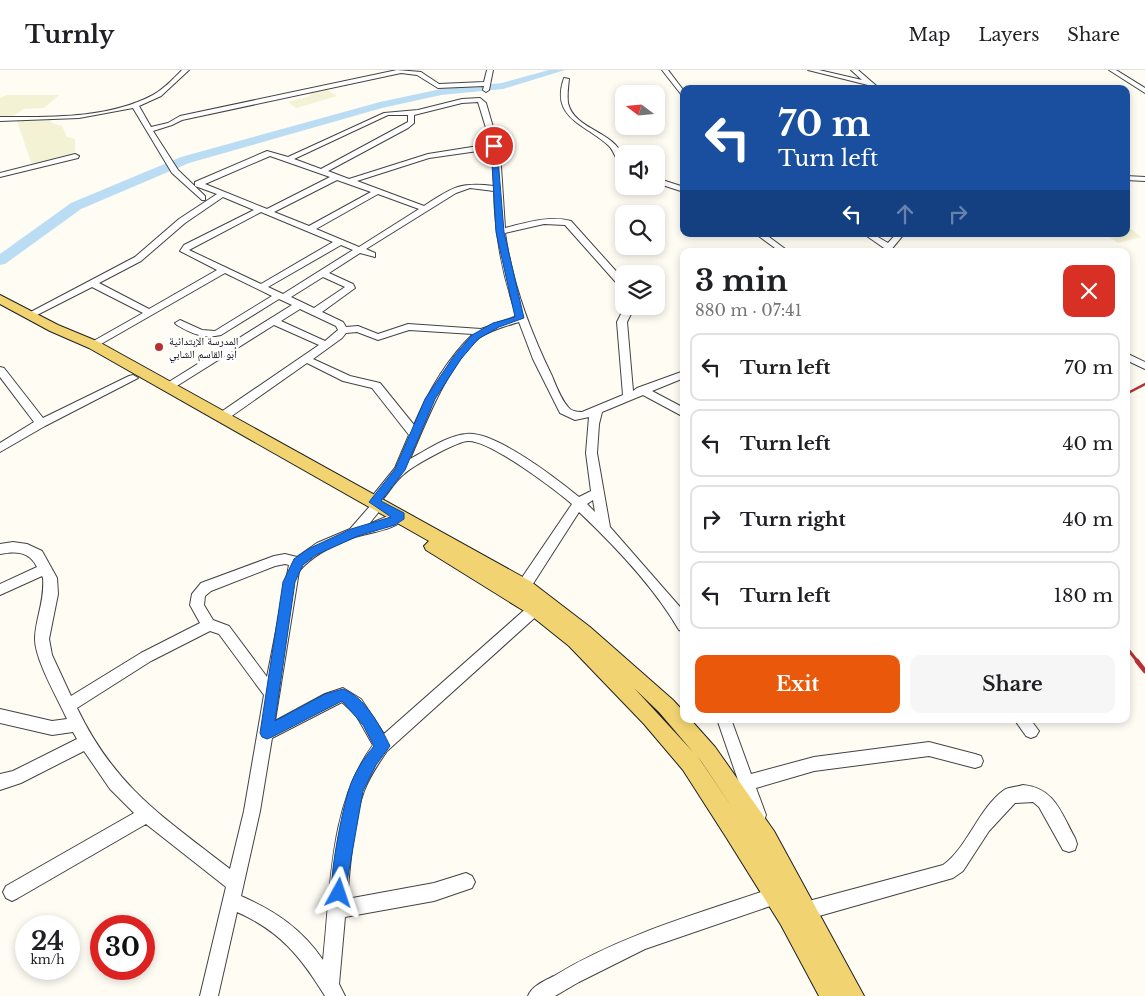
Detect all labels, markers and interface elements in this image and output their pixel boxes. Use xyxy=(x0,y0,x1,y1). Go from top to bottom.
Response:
text: Turnly xyxy=(25,20,114,49)
text: Map xyxy=(909,24,950,46)
text: Layers xyxy=(978,24,1039,46)
text: Share xyxy=(1067,24,1120,46)
north arrow xyxy=(615,85,665,135)
map controls xyxy=(615,85,665,315)
text: 70 m xyxy=(778,102,871,145)
icon: left xyxy=(695,105,760,170)
pin xyxy=(473,125,515,167)
icon: arrive xyxy=(480,132,508,160)
button: sound xyxy=(615,145,665,195)
text: Turn left xyxy=(778,145,878,172)
icon: left xyxy=(838,200,866,228)
icon: ahead xyxy=(891,200,919,228)
icon: right xyxy=(944,200,972,228)
button: search xyxy=(615,205,665,255)
text: 3 min xyxy=(695,262,788,299)
button: layers xyxy=(615,265,665,315)
button: close xyxy=(1063,265,1115,317)
text: 880 m · 07:41 xyxy=(695,300,802,320)
place label: المدرسة الإبتدائية أبو القاسم الشابي xyxy=(169,334,238,363)
marker: المدرسة الإبتدائية أبو القاسم الشابي xyxy=(153,341,165,353)
icon: left xyxy=(697,353,725,381)
text: Turn left xyxy=(740,356,831,379)
text: 70 m xyxy=(1064,356,1113,379)
icon: left xyxy=(697,429,725,457)
text: Turn left xyxy=(740,432,831,455)
text: 40 m xyxy=(1062,432,1113,455)
icon: right xyxy=(697,505,725,533)
text: Turn right xyxy=(740,508,846,531)
text: 40 m xyxy=(1062,508,1113,531)
icon: left xyxy=(697,581,725,609)
text: Turn left xyxy=(740,584,831,607)
text: 180 m xyxy=(1054,584,1113,607)
button: Exit xyxy=(695,655,900,713)
button: Share xyxy=(910,655,1115,713)
position arrow xyxy=(312,866,364,918)
speed limit sign: 30 xyxy=(90,915,155,980)
text: 24 xyxy=(31,926,64,957)
text: km/h xyxy=(30,952,65,967)

